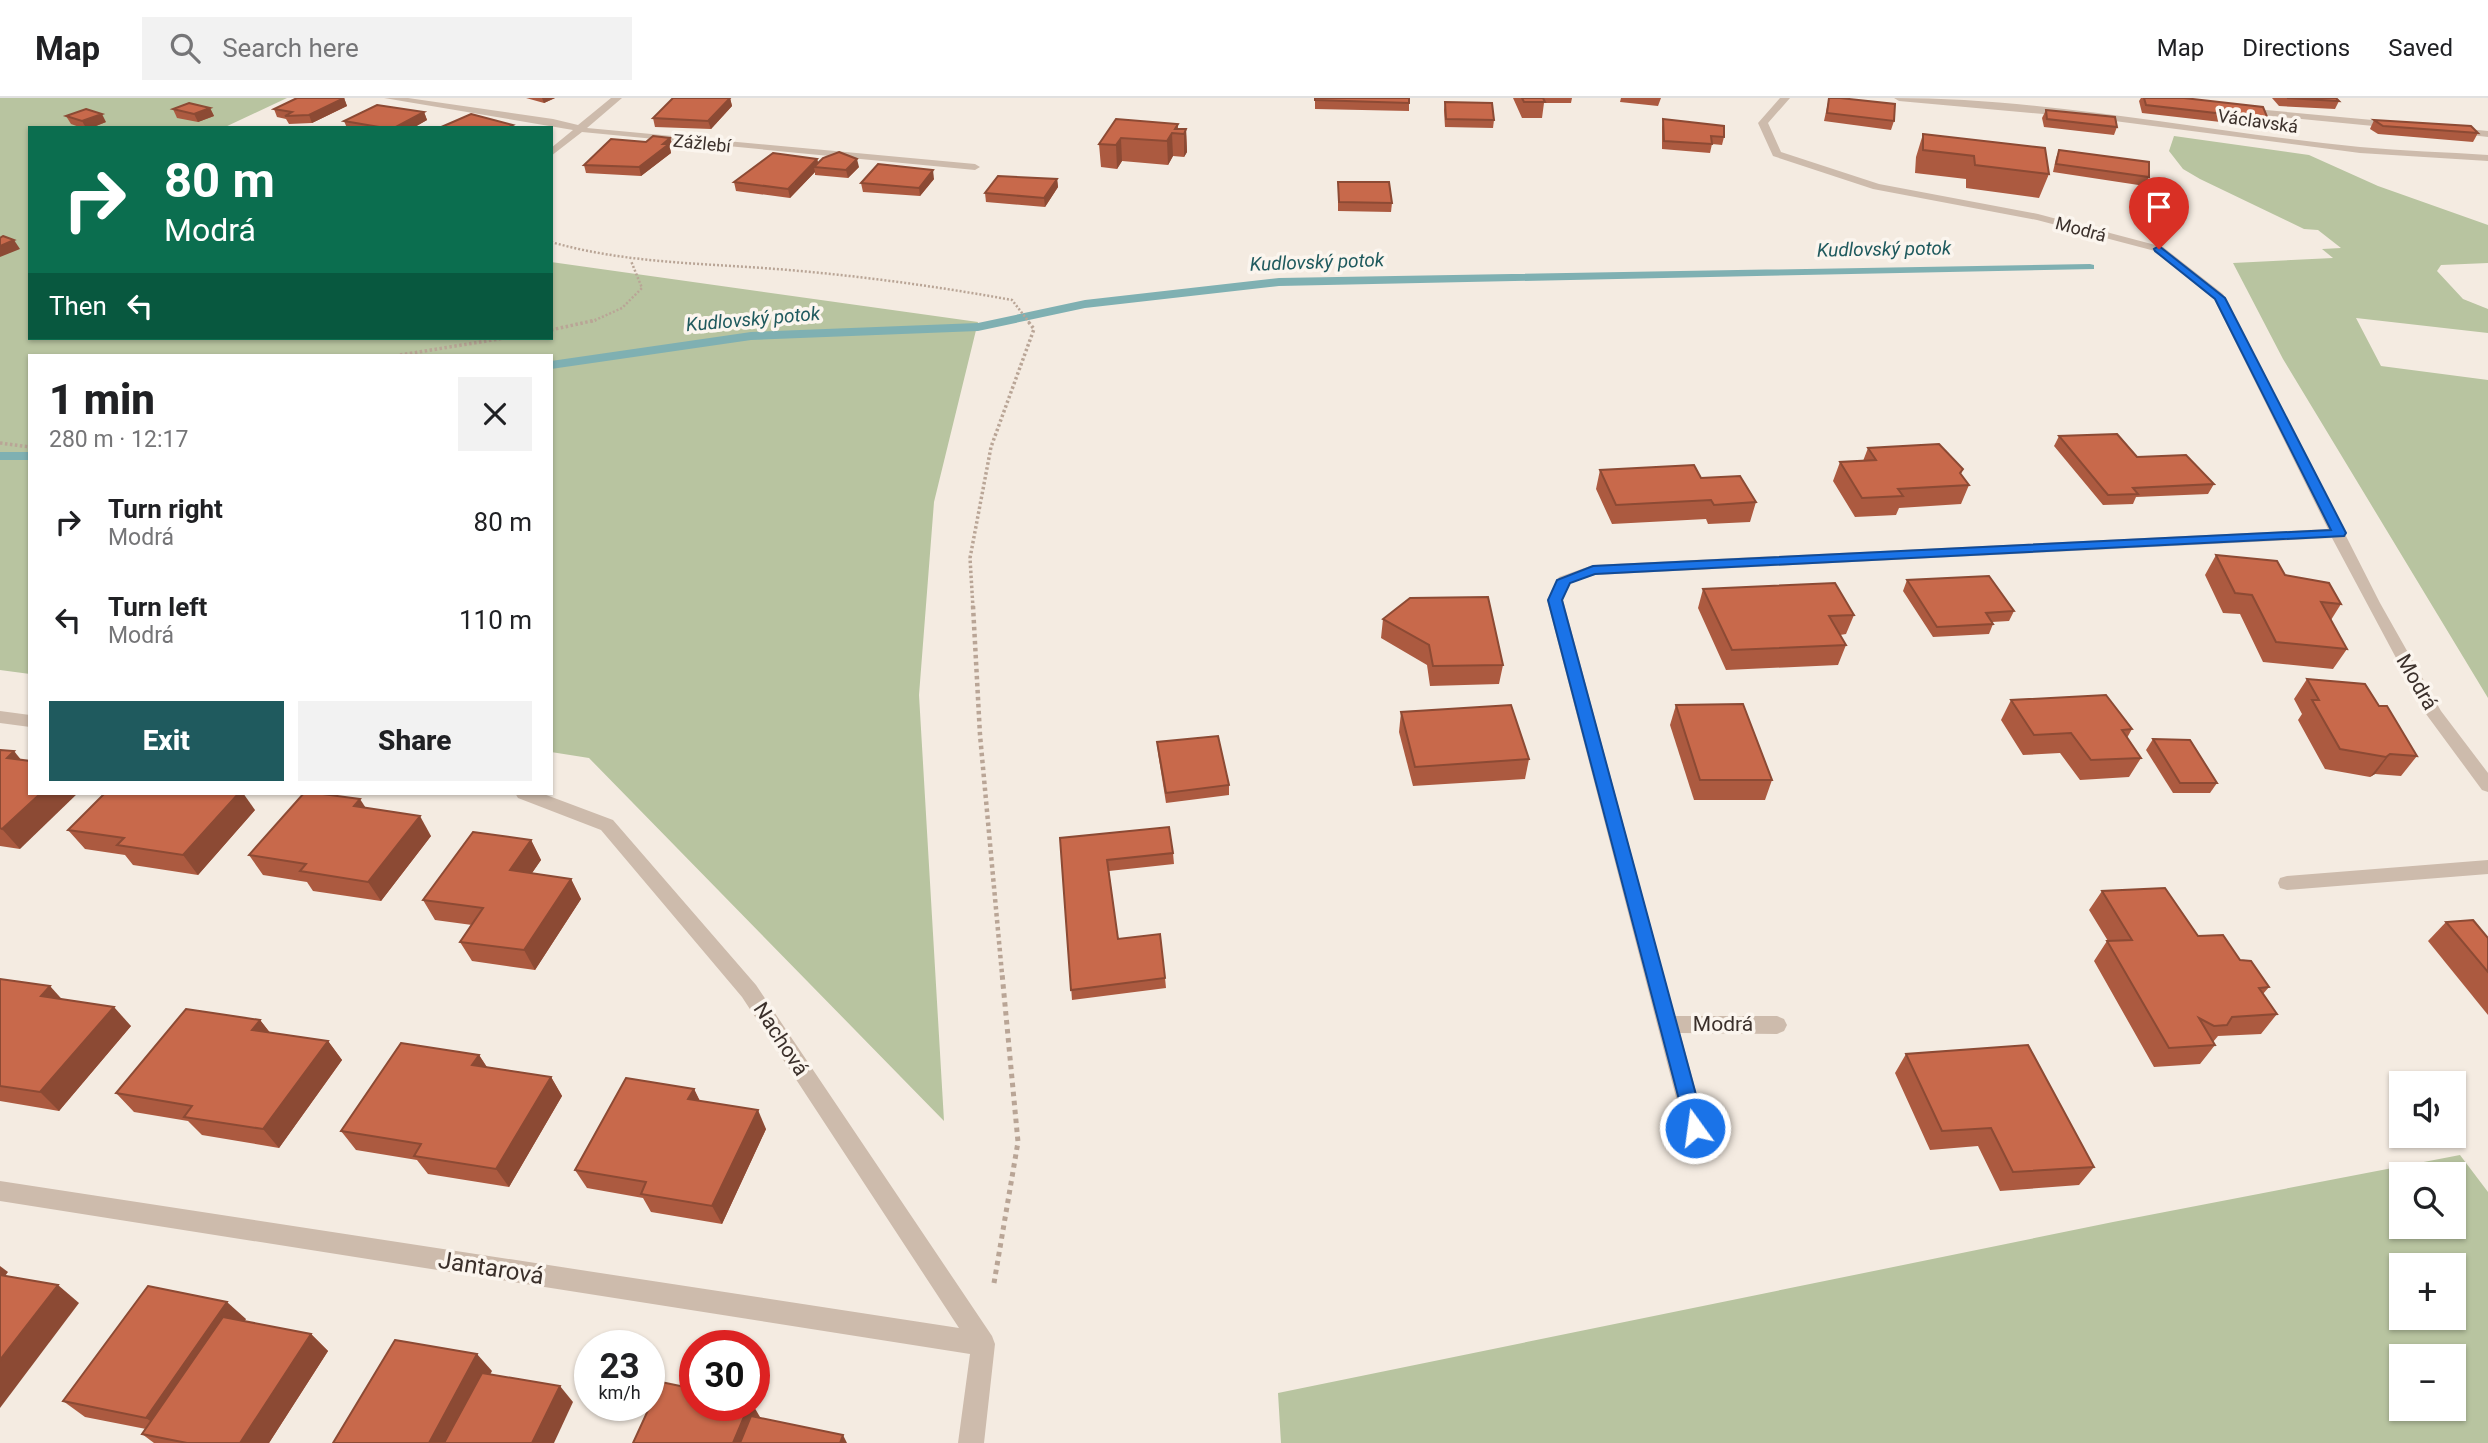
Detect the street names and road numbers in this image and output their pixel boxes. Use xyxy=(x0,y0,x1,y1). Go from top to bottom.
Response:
street label: Václavská xyxy=(2216,105,2300,137)
street label: Zážlebí xyxy=(672,130,732,157)
street label: Modrá xyxy=(2053,212,2109,246)
street label: Modrá xyxy=(2392,650,2442,714)
street label: Nachová xyxy=(749,998,813,1080)
street label: Modrá xyxy=(1693,1012,1753,1036)
street label: Jantarová xyxy=(436,1246,546,1290)

